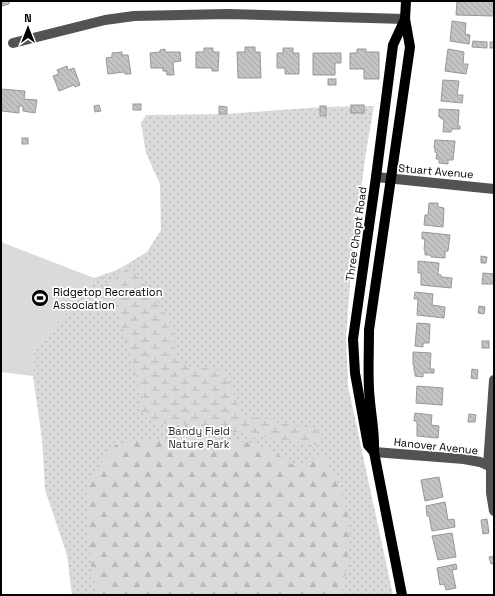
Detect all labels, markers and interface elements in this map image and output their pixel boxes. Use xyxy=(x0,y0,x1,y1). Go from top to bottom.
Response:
north arrow xyxy=(8,8,48,48)
text: N xyxy=(24,11,32,25)
street label: Stuart Avenue xyxy=(398,161,474,181)
street label: Three Chopt Road xyxy=(342,186,370,282)
place label: Ridgetop Recreation Association xyxy=(53,285,162,312)
sports icon: Ridgetop Recreation Association xyxy=(30,288,50,308)
park label: Bandy Field Nature Park xyxy=(168,424,230,451)
street label: Hanover Avenue xyxy=(393,435,479,457)

